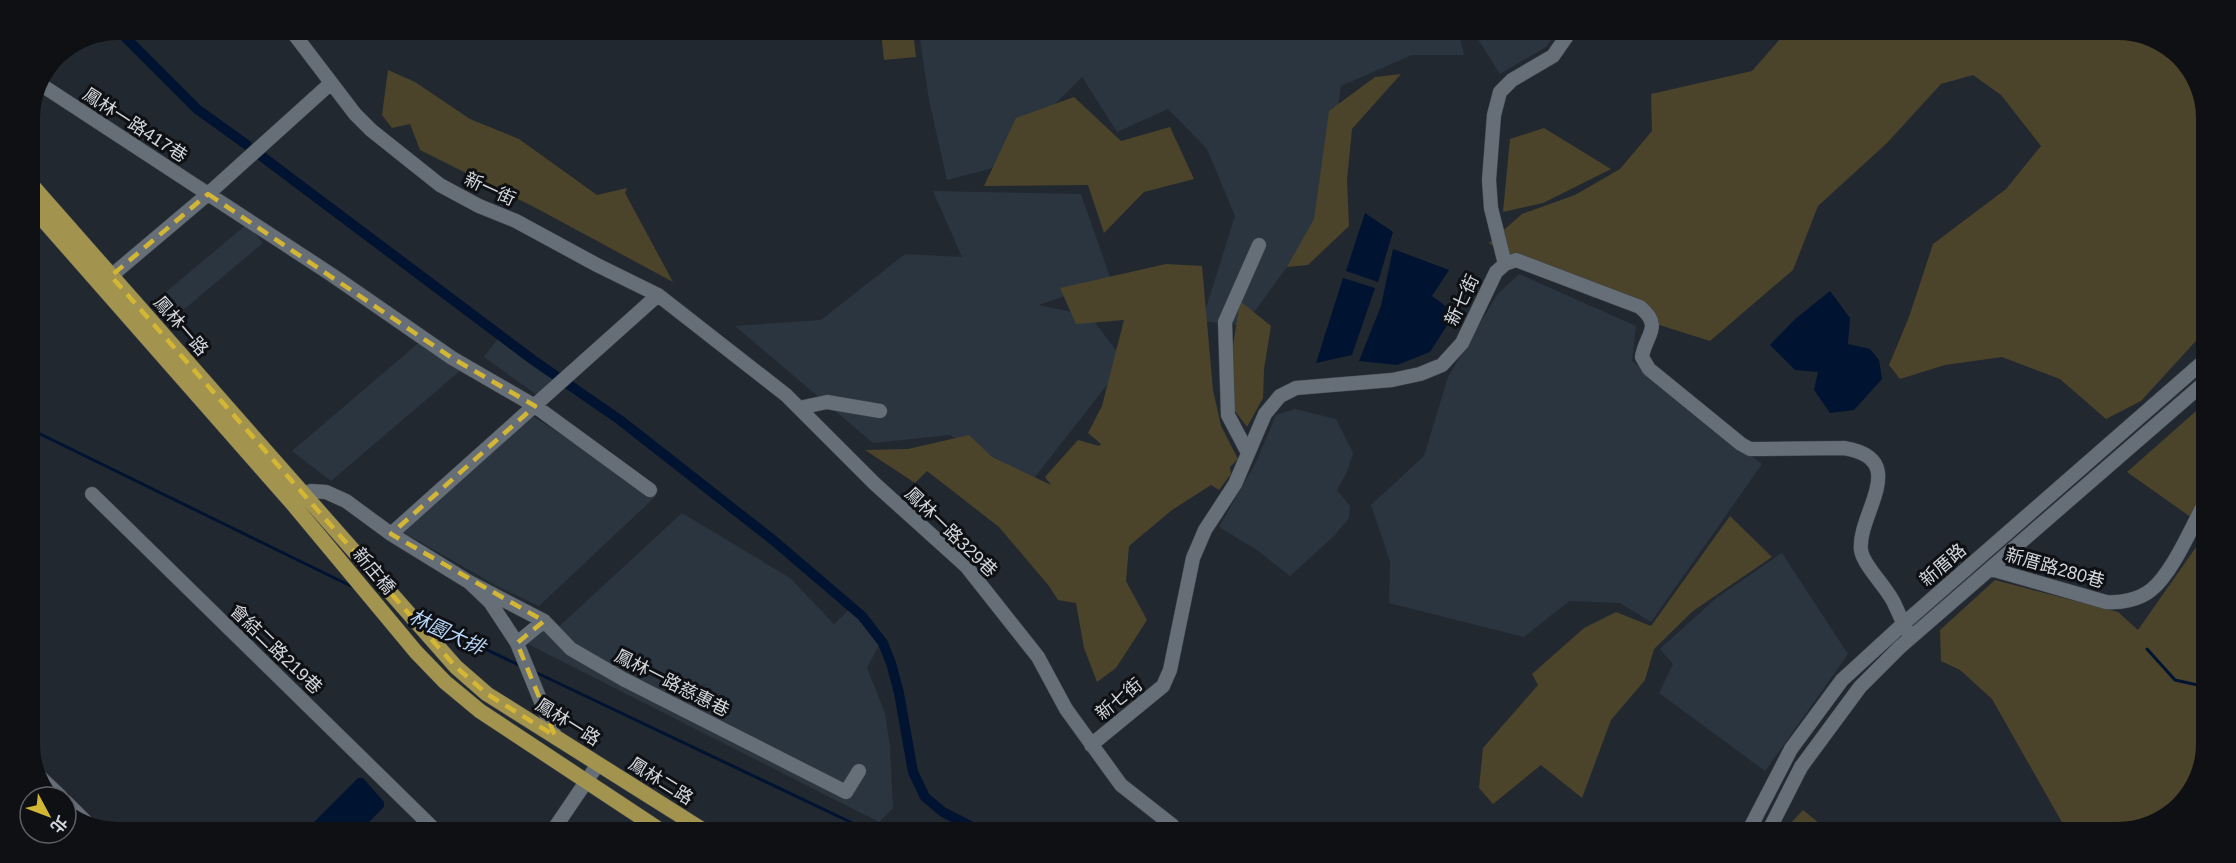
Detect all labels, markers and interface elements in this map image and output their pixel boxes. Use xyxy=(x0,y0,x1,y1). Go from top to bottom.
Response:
street label: 鳳林一路417巷 xyxy=(79,84,191,166)
street label: 新一街 xyxy=(461,169,519,209)
street label: 新七街 xyxy=(1441,271,1483,329)
street label: 鳳林一路 xyxy=(150,292,212,360)
street label: 鳳林一路329巷 xyxy=(901,483,1001,581)
street label: 新厝路 xyxy=(1916,540,1970,590)
street label: 新庄橋 xyxy=(349,544,399,598)
street label: 新厝路280巷 xyxy=(2003,544,2107,592)
street label: 會結二路219巷 xyxy=(226,600,326,698)
water label: 林園大排 xyxy=(406,605,491,660)
street label: 鳳林一路慈惠巷 xyxy=(611,645,733,721)
street label: 新七街 xyxy=(1092,674,1146,724)
street label: 鳳林一路 xyxy=(532,694,604,750)
street label: 鳳林二路 xyxy=(625,753,697,809)
north arrow xyxy=(18,785,78,845)
text: 北 xyxy=(47,813,71,836)

